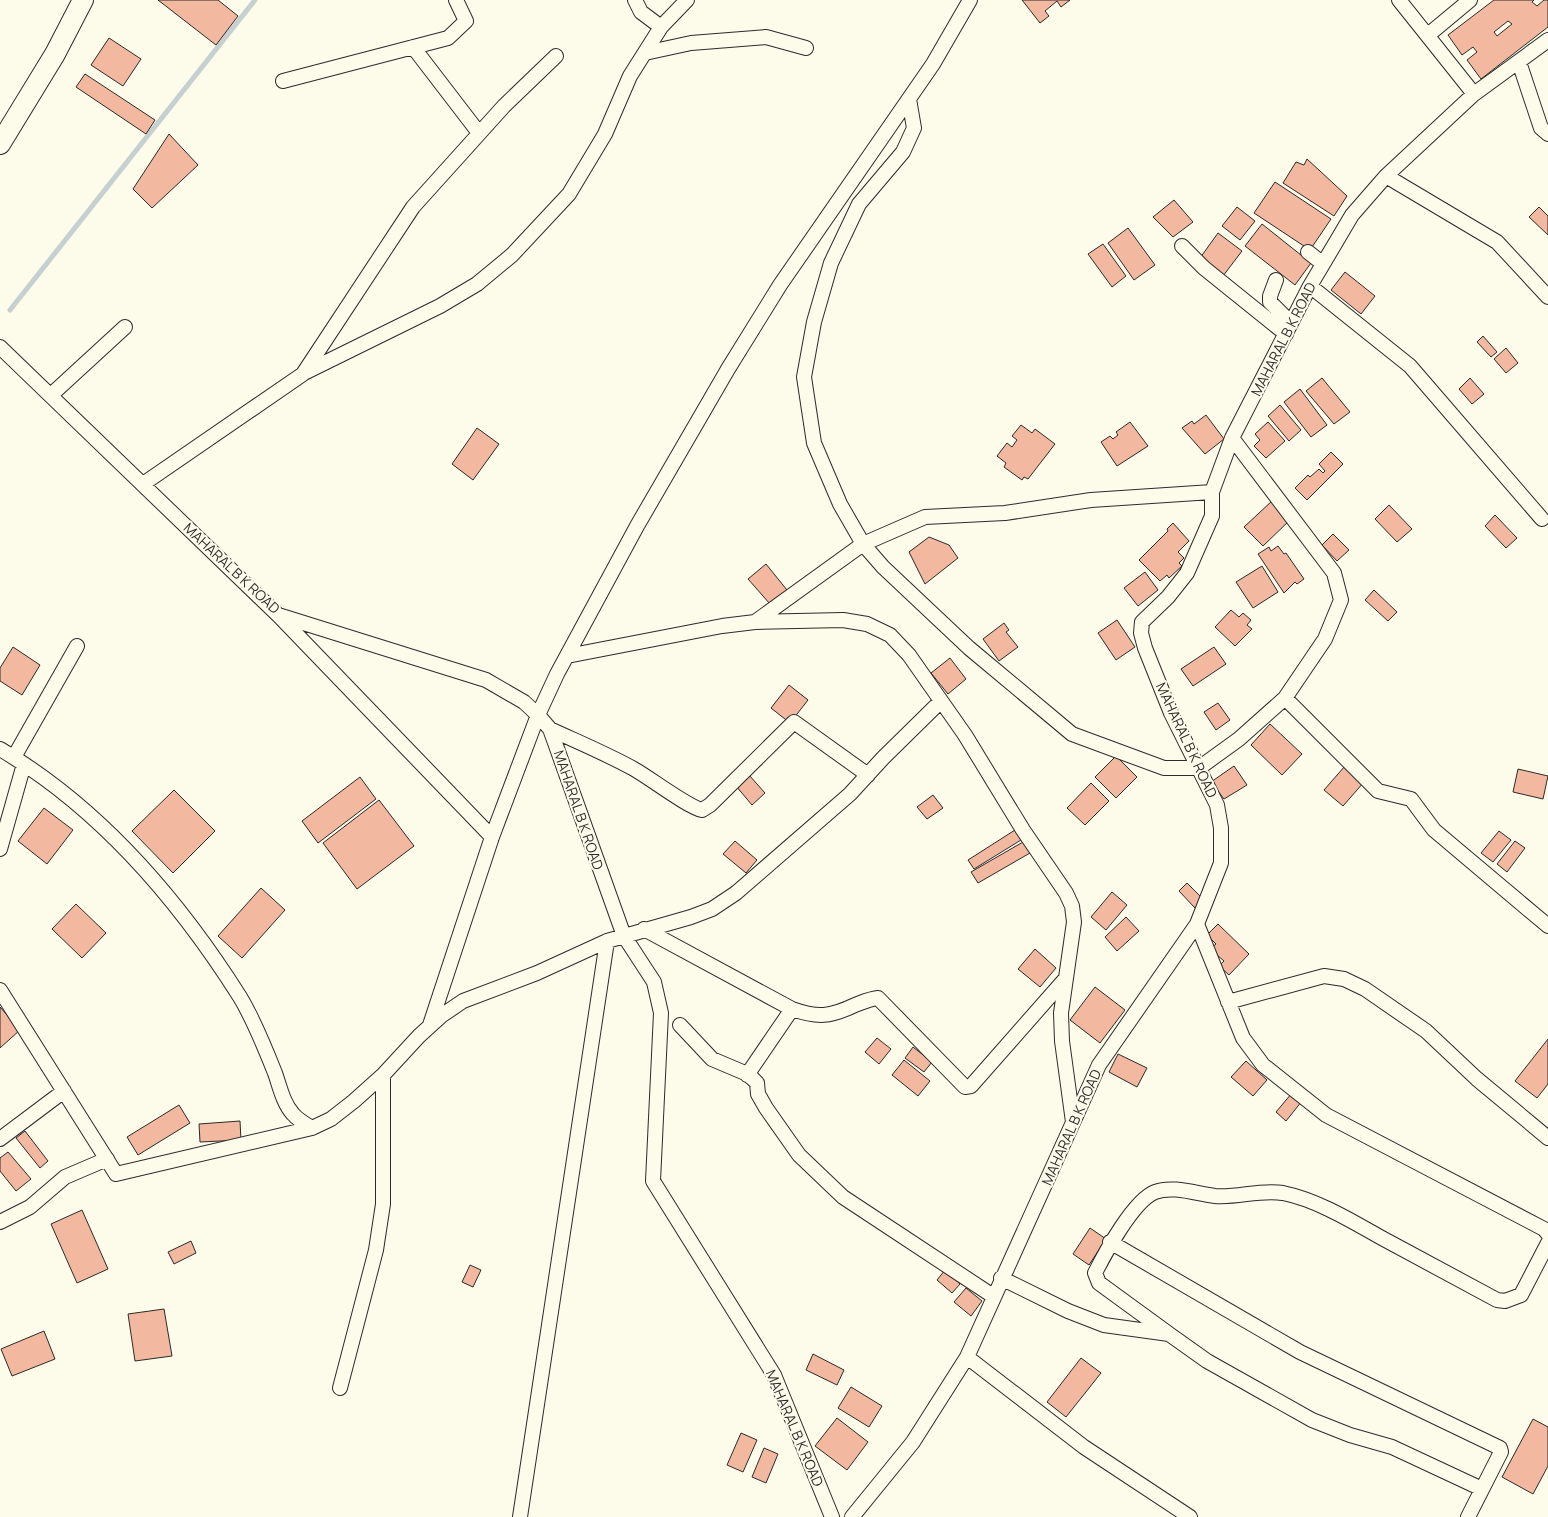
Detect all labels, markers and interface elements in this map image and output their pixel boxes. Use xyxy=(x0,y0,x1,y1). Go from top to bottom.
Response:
street label: MAHARAL B K ROAD xyxy=(1246,279,1320,399)
street label: MAHARAL B K ROAD xyxy=(180,518,284,618)
street label: MAHARAL B K ROAD xyxy=(1152,679,1222,801)
street label: MAHARAL B K ROAD xyxy=(550,748,608,872)
street label: MAHARAL B K ROAD xyxy=(1037,1066,1105,1188)
street label: MAHARAL B K ROAD xyxy=(762,1367,828,1489)

